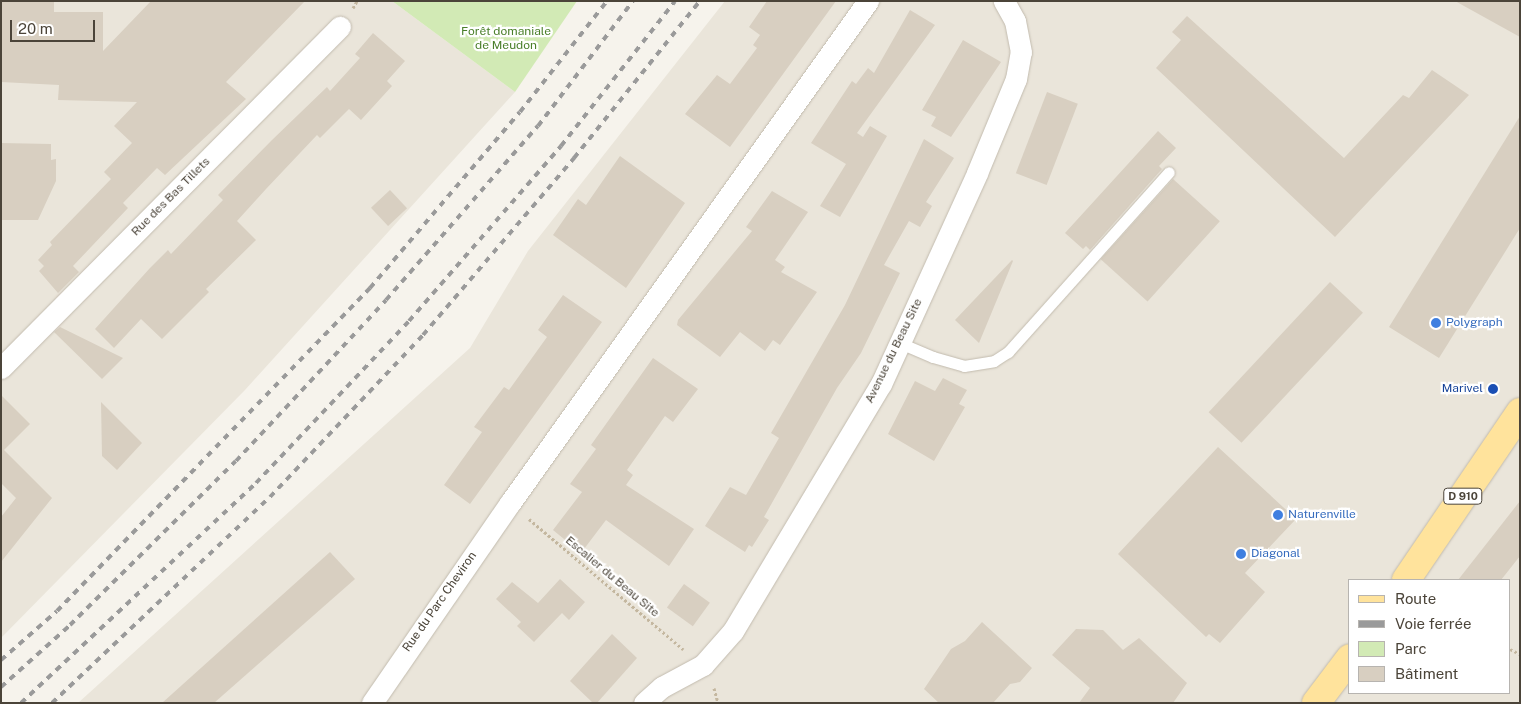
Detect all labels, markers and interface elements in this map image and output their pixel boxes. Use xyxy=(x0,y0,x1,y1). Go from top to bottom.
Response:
scale bar xyxy=(12,10,98,42)
text: 20 m xyxy=(18,20,53,37)
park label: Forêt domaniale de Meudon xyxy=(461,25,551,53)
street label: Rue des Bas Tillets xyxy=(129,155,213,239)
street label: Avenue du Beau Site xyxy=(862,296,926,406)
place label: Polygraph xyxy=(1446,316,1503,330)
marker: Polygraph xyxy=(1430,317,1442,329)
place label: Marivel xyxy=(1442,382,1483,396)
marker: Marivel xyxy=(1487,383,1499,395)
road number: D 910 xyxy=(1443,488,1483,504)
place label: Naturenville xyxy=(1288,508,1356,522)
marker: Naturenville xyxy=(1272,509,1284,521)
street label: Escalier du Beau Site xyxy=(562,534,662,620)
place label: Diagonal xyxy=(1251,547,1300,561)
marker: Diagonal xyxy=(1235,548,1247,560)
street label: Rue du Parc Cheviron xyxy=(400,549,480,655)
legend xyxy=(1348,579,1511,694)
text: Route xyxy=(1395,590,1436,607)
text: Voie ferrée xyxy=(1395,615,1472,632)
text: Parc xyxy=(1395,640,1427,657)
text: Bâtiment xyxy=(1395,665,1458,682)

